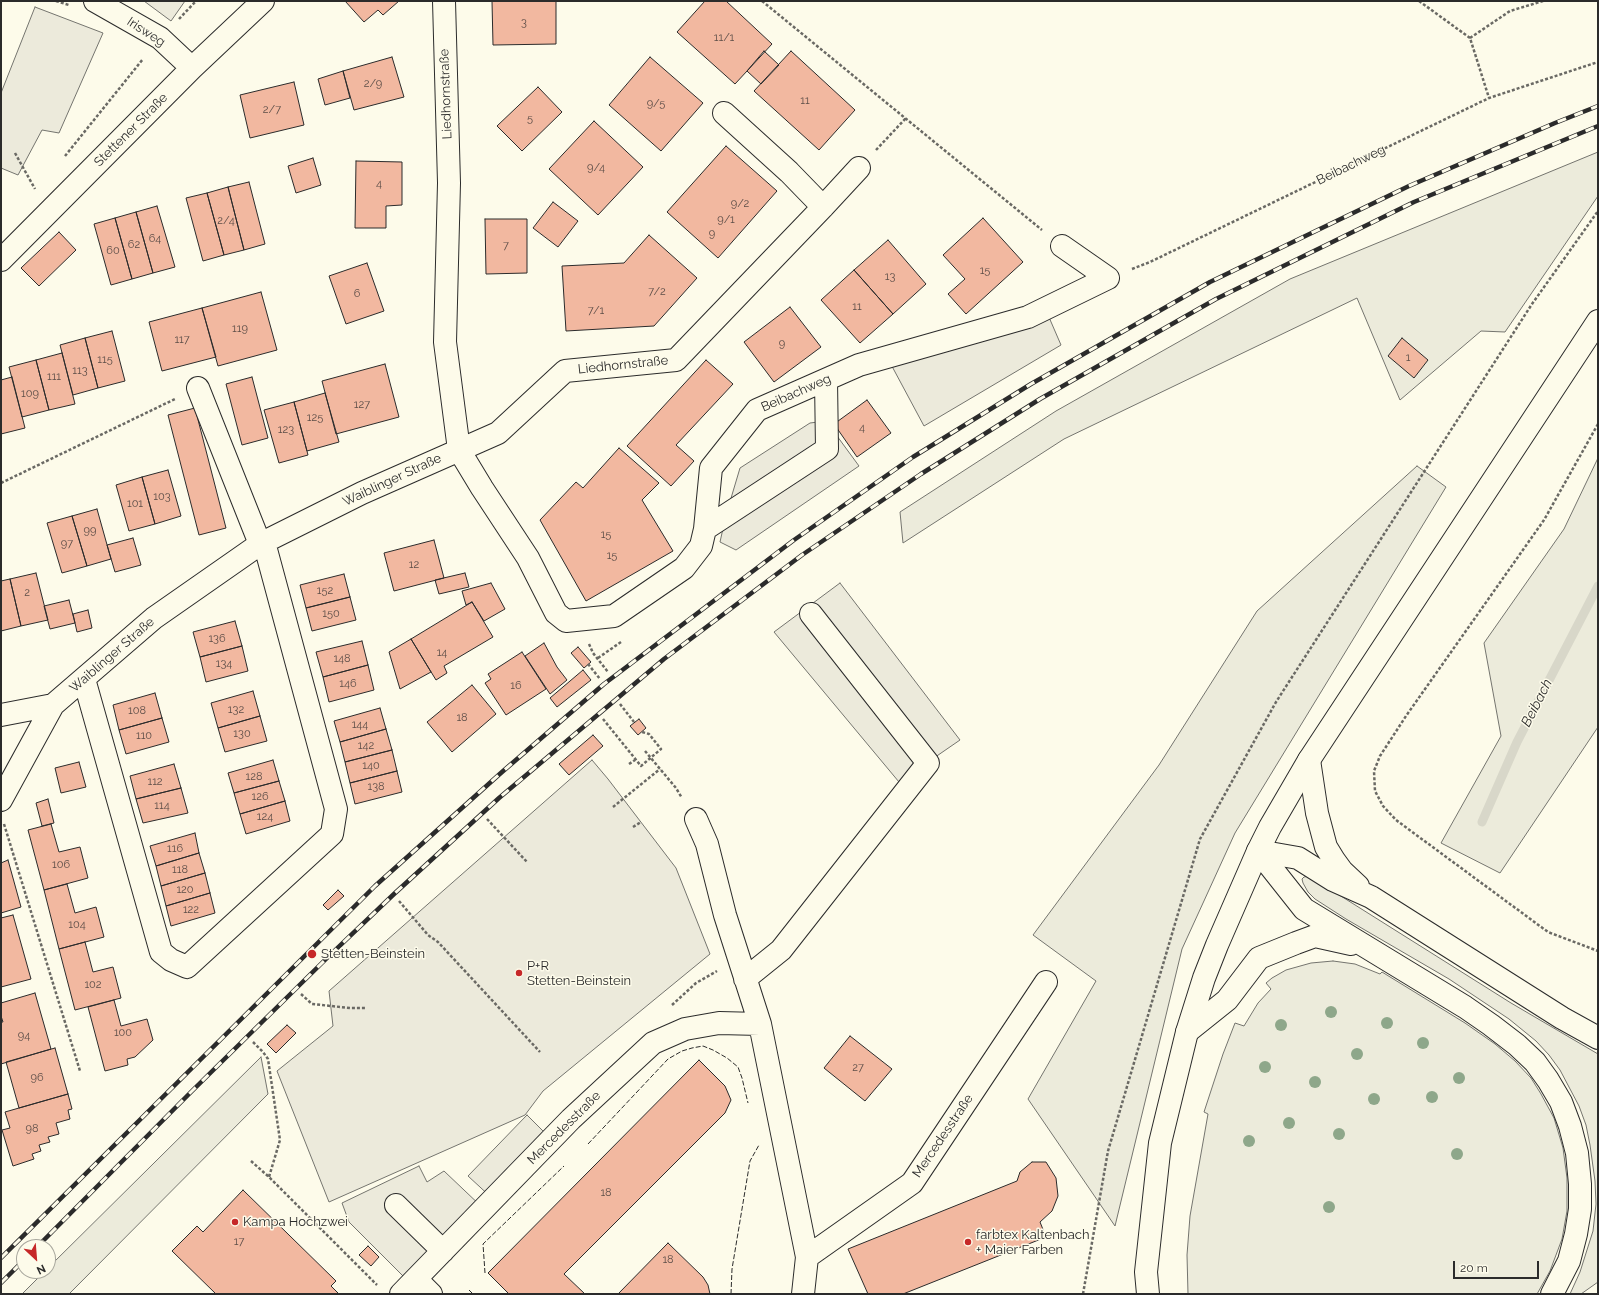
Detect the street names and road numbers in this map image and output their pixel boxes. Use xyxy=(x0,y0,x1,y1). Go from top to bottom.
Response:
street label: Irisweg xyxy=(124,14,168,50)
street label: Liedhornstraße xyxy=(437,48,455,140)
street label: Stettener Straße xyxy=(91,90,171,170)
street label: Beibachweg xyxy=(1314,142,1388,188)
street label: Liedhornstraße xyxy=(577,353,669,377)
street label: Beibachweg xyxy=(759,371,833,415)
street label: Waiblinger Straße xyxy=(340,450,444,510)
street label: Waiblinger Straße xyxy=(67,614,157,696)
street label: Mercedesstraße xyxy=(524,1088,604,1168)
street label: Mercedesstraße xyxy=(909,1091,977,1181)

